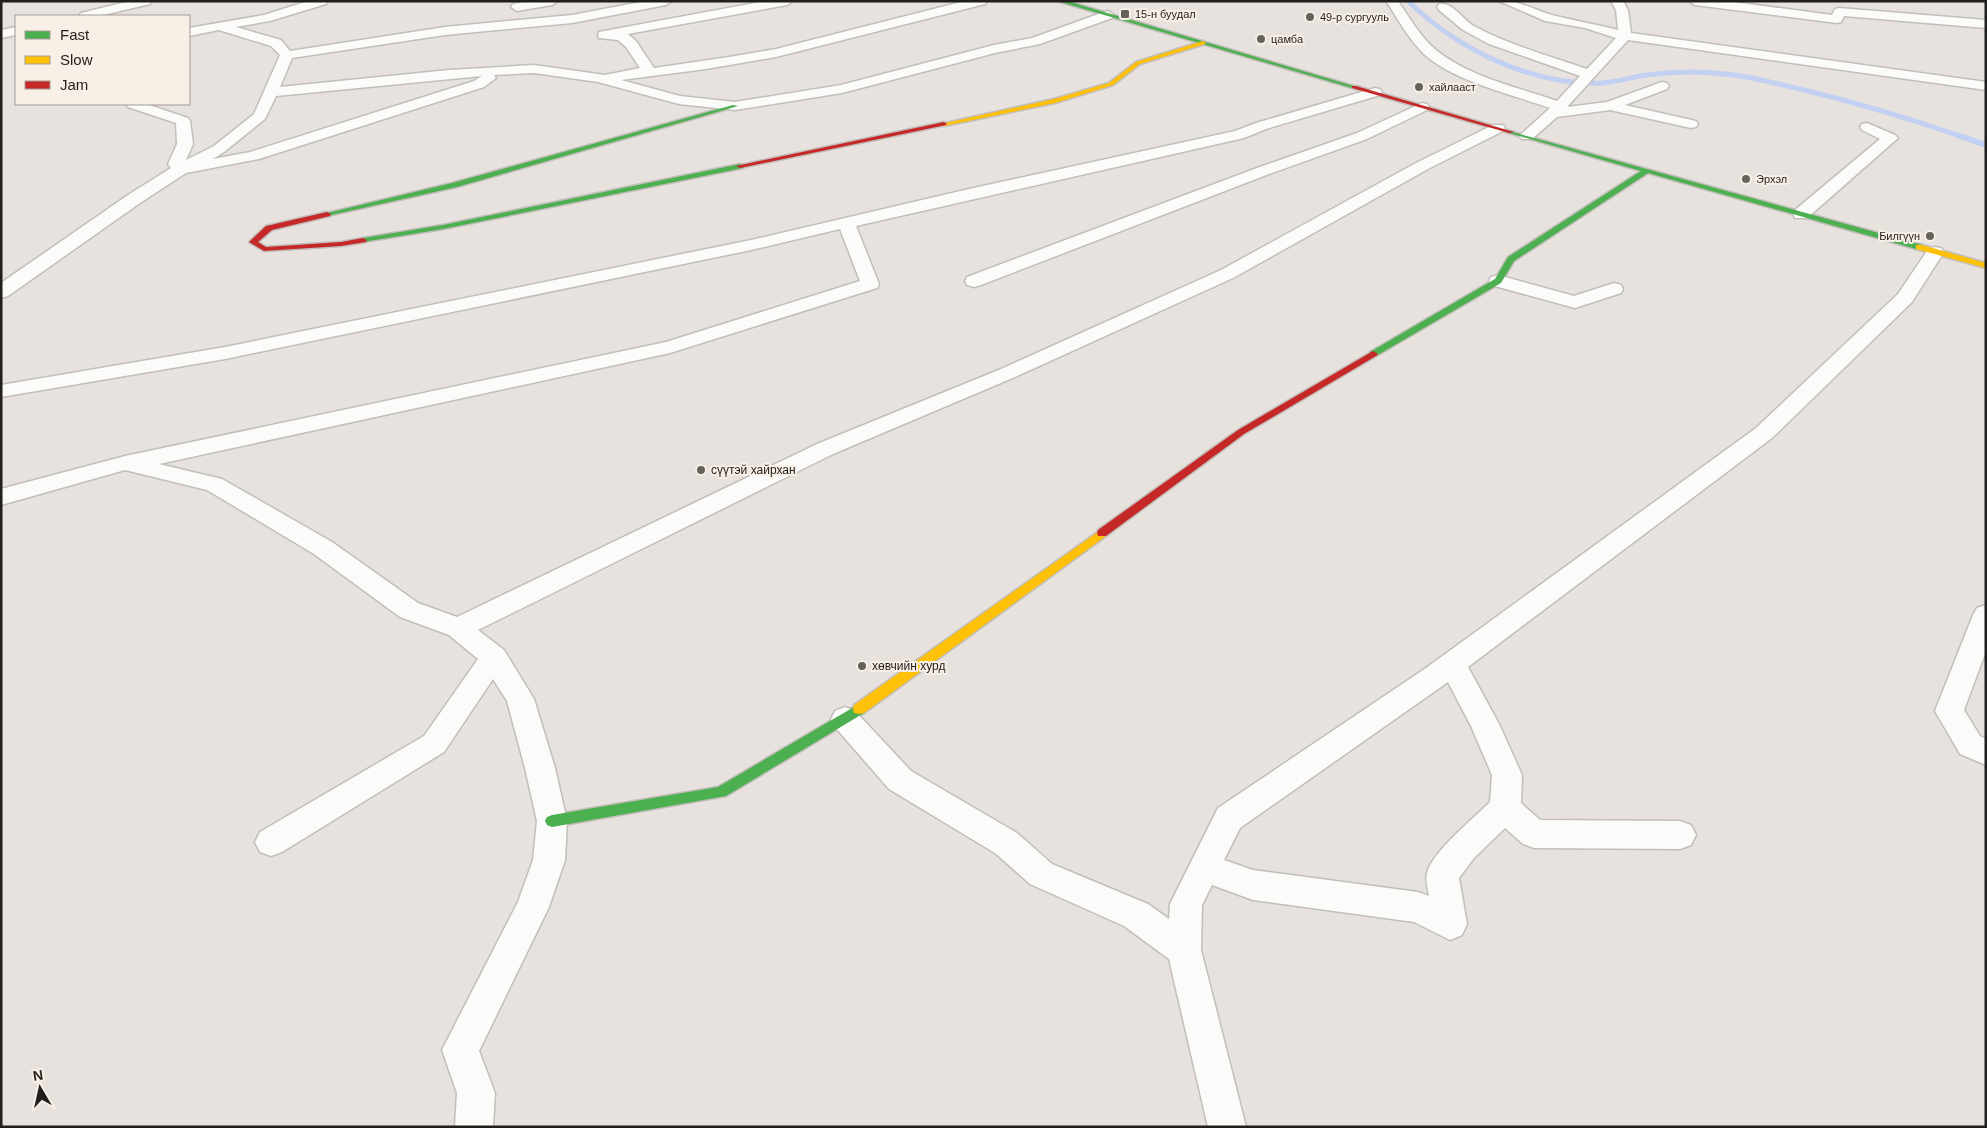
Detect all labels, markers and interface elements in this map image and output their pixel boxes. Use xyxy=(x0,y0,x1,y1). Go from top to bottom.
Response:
marker: 15-н буудал xyxy=(1119,8,1131,20)
place label: 15-н буудал xyxy=(1135,8,1196,20)
marker: 49-р сургууль xyxy=(1304,11,1316,23)
place label: 49-р сургууль xyxy=(1320,11,1389,23)
legend xyxy=(15,15,190,105)
text: Fast xyxy=(60,26,90,43)
marker: цамба xyxy=(1255,33,1267,45)
place label: цамба xyxy=(1271,33,1304,45)
text: Slow xyxy=(60,51,93,68)
text: Jam xyxy=(60,76,88,93)
marker: хайлааст xyxy=(1413,81,1425,93)
place label: хайлааст xyxy=(1429,81,1476,93)
marker: Эрхэл xyxy=(1740,173,1752,185)
place label: Эрхэл xyxy=(1756,173,1787,185)
place label: Билгүүн xyxy=(1879,230,1920,242)
marker: Билгүүн xyxy=(1924,230,1936,242)
place label: сүүтэй хайрхан xyxy=(711,463,796,477)
marker: сүүтэй хайрхан xyxy=(695,464,707,476)
place label: хөвчийн хурд xyxy=(872,659,945,673)
marker: хөвчийн хурд xyxy=(856,660,868,672)
north arrow xyxy=(15,1063,65,1113)
text: N xyxy=(32,1066,44,1084)

